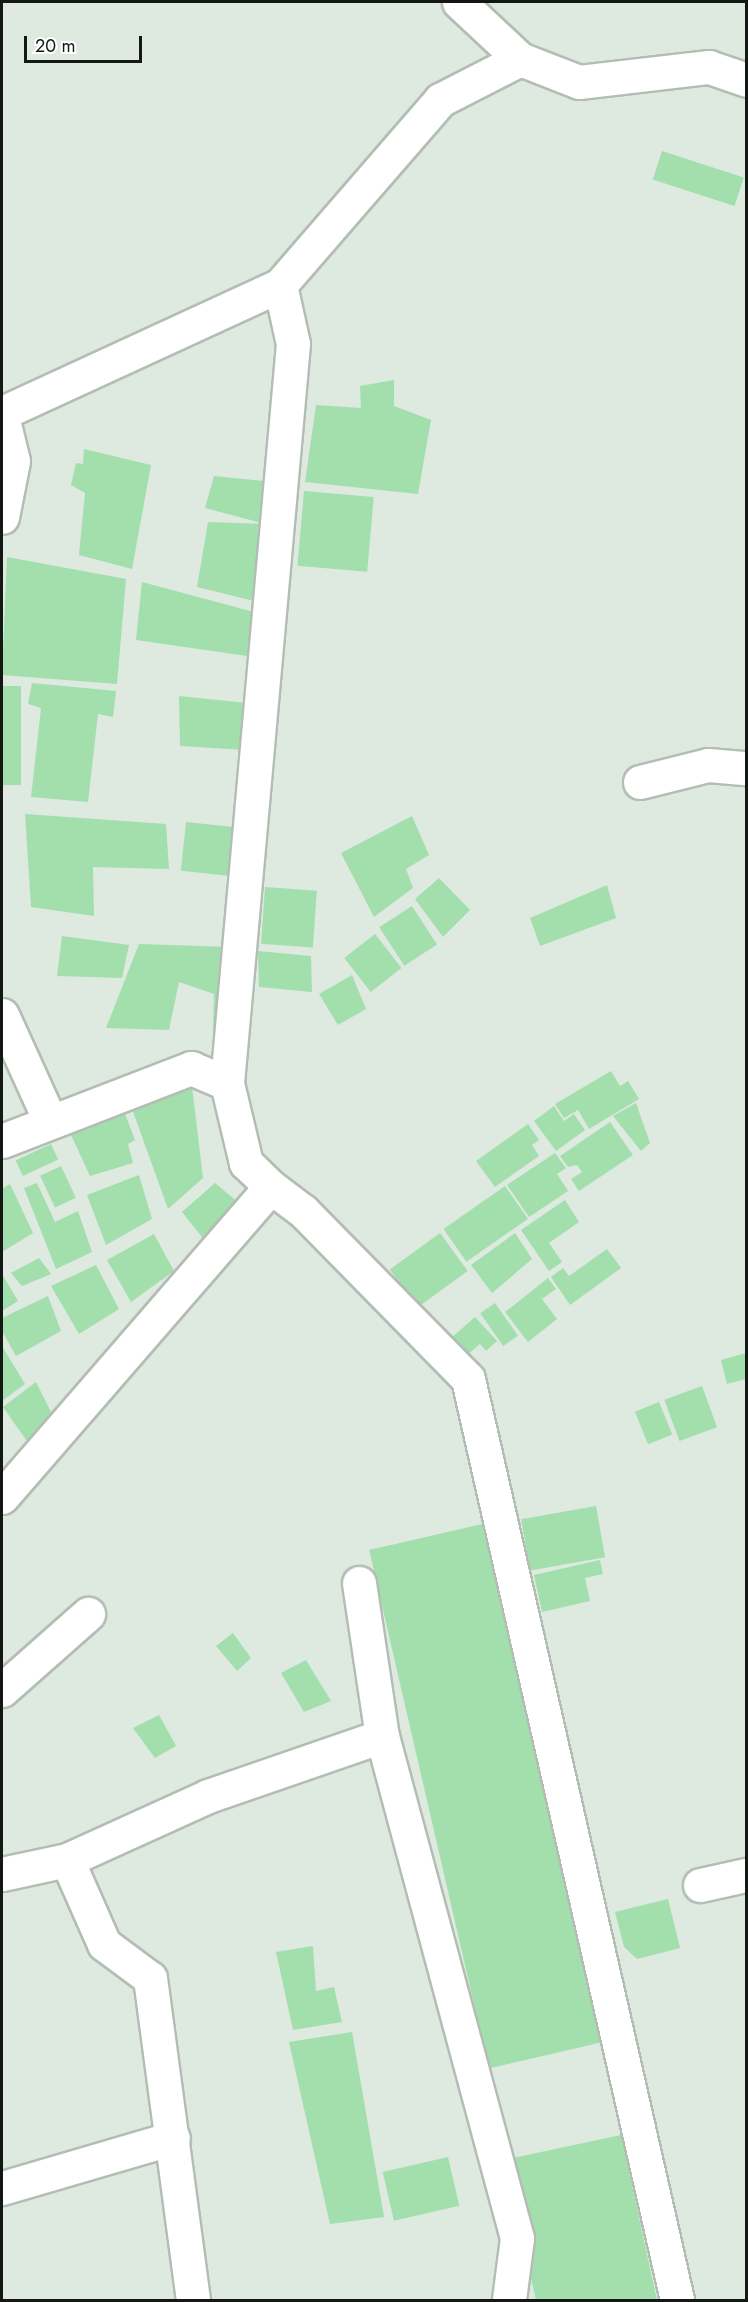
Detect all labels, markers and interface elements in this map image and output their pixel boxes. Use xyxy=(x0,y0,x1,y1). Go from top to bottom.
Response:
scale bar xyxy=(27,24,146,62)
text: 20 m xyxy=(35,33,75,59)

